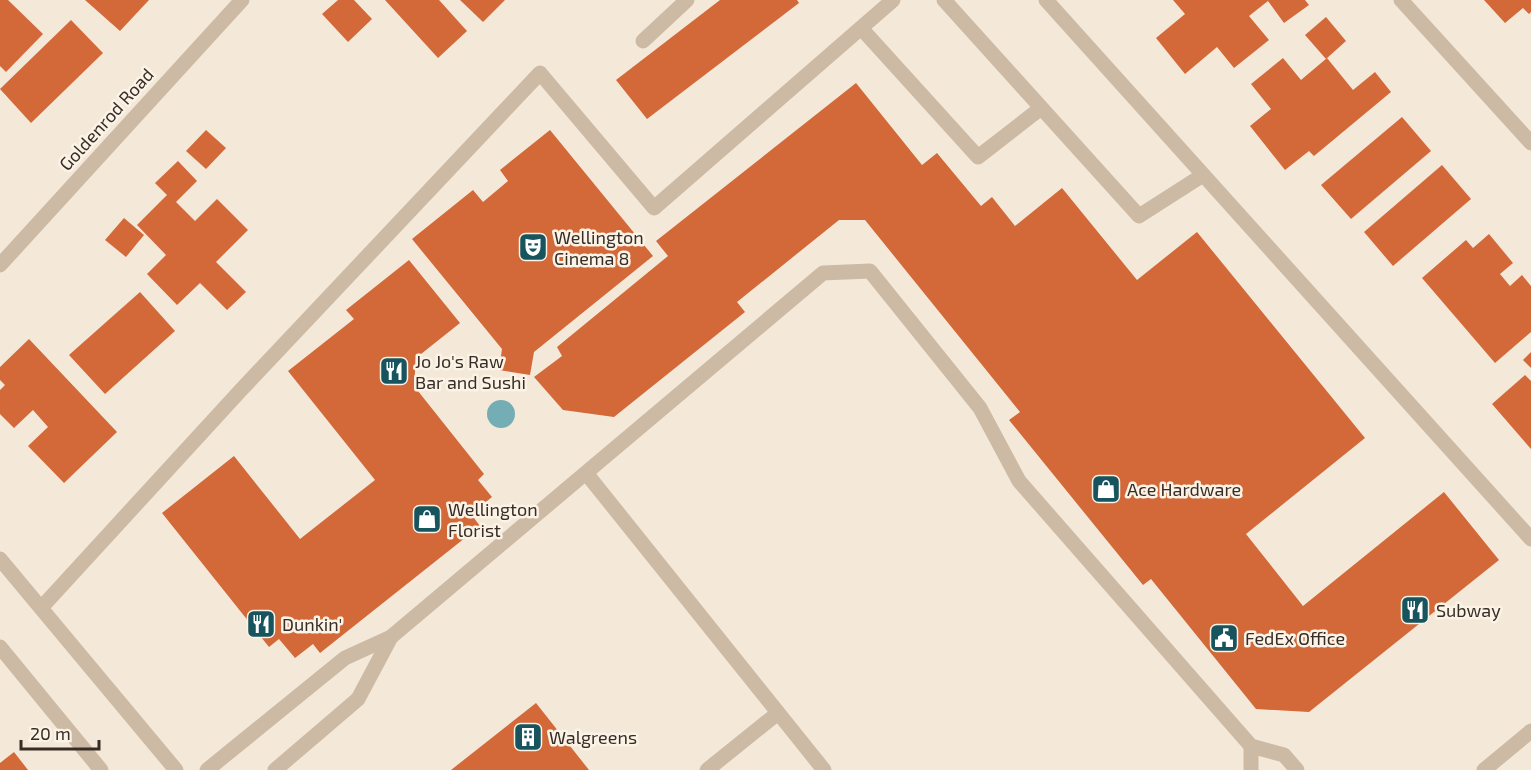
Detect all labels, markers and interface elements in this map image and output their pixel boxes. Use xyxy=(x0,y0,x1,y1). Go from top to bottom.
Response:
street label: Goldenrod Road xyxy=(54,63,158,175)
place label: Wellington Cinema 8 xyxy=(554,226,644,269)
theatre icon: Wellington Cinema 8 xyxy=(517,231,549,263)
place label: Jo Jo's Raw Bar and Sushi xyxy=(415,350,526,393)
restaurant icon: Jo Jo's Raw Bar and Sushi xyxy=(378,355,410,387)
shop icon: Ace Hardware xyxy=(1090,473,1122,505)
place label: Ace Hardware xyxy=(1127,478,1241,500)
place label: Wellington Florist xyxy=(448,498,538,541)
shop icon: Wellington Florist xyxy=(411,503,443,535)
restaurant icon: Subway xyxy=(1399,594,1431,626)
place label: Subway xyxy=(1436,599,1501,621)
restaurant icon: Dunkin' xyxy=(245,608,277,640)
place label: Dunkin' xyxy=(282,613,342,635)
public building icon: FedEx Office xyxy=(1208,622,1240,654)
place label: FedEx Office xyxy=(1245,627,1345,649)
scale bar xyxy=(21,713,99,751)
building icon: Walgreens xyxy=(512,721,544,753)
text: 20 m xyxy=(30,722,71,744)
place label: Walgreens xyxy=(549,726,637,748)

